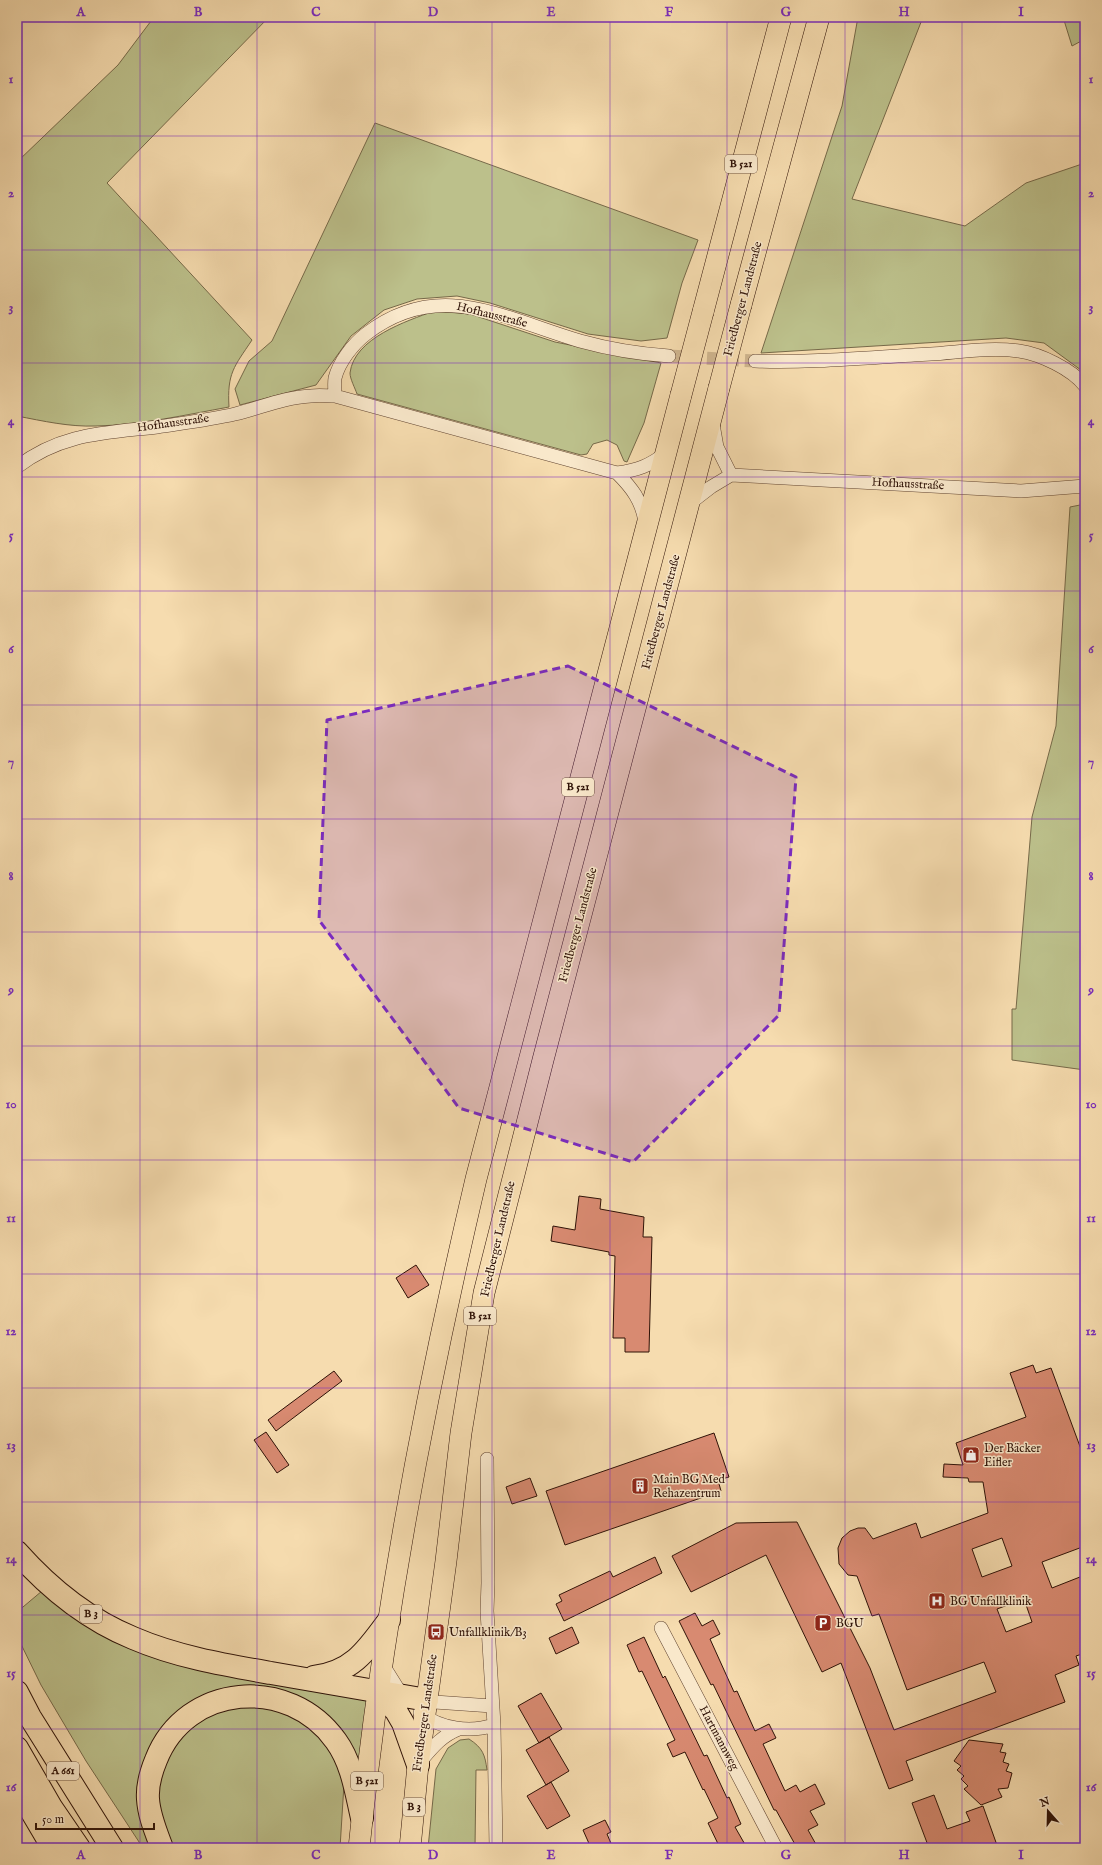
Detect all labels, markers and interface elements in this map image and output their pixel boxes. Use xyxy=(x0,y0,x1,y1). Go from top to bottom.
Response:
text: A xyxy=(76,4,87,21)
text: B xyxy=(194,4,203,21)
text: C xyxy=(311,4,321,21)
text: D xyxy=(428,4,439,21)
text: E xyxy=(546,4,556,21)
text: F xyxy=(665,4,674,21)
text: G xyxy=(781,4,792,21)
text: H xyxy=(898,4,910,21)
text: I xyxy=(1018,4,1024,21)
text: 1 xyxy=(9,71,14,88)
text: 1 xyxy=(1089,71,1094,88)
road number: B 521 xyxy=(725,155,757,173)
text: 2 xyxy=(8,185,14,202)
text: 2 xyxy=(1088,185,1094,202)
street label: Friedberger Landstraße xyxy=(720,239,766,358)
text: 3 xyxy=(9,299,14,316)
street label: Hofhausstraße xyxy=(455,299,529,331)
text: 3 xyxy=(1089,299,1094,316)
street label: Hofhausstraße xyxy=(136,410,210,435)
text: 4 xyxy=(8,413,15,430)
text: 4 xyxy=(1088,413,1095,430)
street label: Hofhausstraße xyxy=(871,475,945,493)
text: 5 xyxy=(9,527,14,544)
text: 5 xyxy=(1089,527,1094,544)
street label: Friedberger Landstraße xyxy=(638,552,684,671)
text: 6 xyxy=(8,641,14,658)
text: 6 xyxy=(1088,641,1094,658)
text: 7 xyxy=(8,754,14,771)
text: 7 xyxy=(1088,754,1094,771)
road number: B 521 xyxy=(562,778,594,796)
street label: Friedberger Landstraße xyxy=(555,865,601,984)
text: 8 xyxy=(8,868,14,885)
text: 8 xyxy=(1088,868,1094,885)
text: 9 xyxy=(7,982,14,999)
text: 9 xyxy=(1087,982,1094,999)
text: 10 xyxy=(5,1096,17,1113)
text: 10 xyxy=(1085,1096,1097,1113)
street label: Friedberger Landstraße xyxy=(477,1179,519,1298)
text: 11 xyxy=(6,1210,16,1227)
text: 11 xyxy=(1086,1210,1096,1227)
road number: B 521 xyxy=(464,1307,496,1325)
text: 12 xyxy=(6,1323,16,1340)
text: 12 xyxy=(1086,1323,1096,1340)
text: 13 xyxy=(6,1437,16,1454)
text: 13 xyxy=(1086,1437,1096,1454)
place label: Der Bäcker Eifler xyxy=(984,1441,1041,1470)
shop icon: Der Bäcker Eifler xyxy=(961,1445,981,1465)
place label: Main BG Med Rehazentrum xyxy=(653,1472,725,1501)
building icon: Main BG Med Rehazentrum xyxy=(630,1476,650,1496)
text: 14 xyxy=(5,1551,17,1568)
text: 14 xyxy=(1085,1551,1097,1568)
hospital icon: BG Unfallklinik xyxy=(927,1591,947,1611)
place label: BG Unfallklinik xyxy=(950,1594,1032,1609)
road number: B 3 xyxy=(80,1605,102,1623)
parking icon: BGU xyxy=(813,1613,833,1633)
place label: BGU xyxy=(836,1616,864,1631)
bus stop icon: Unfallklinik/B3 xyxy=(426,1622,446,1642)
place label: Unfallklinik/B3 xyxy=(449,1625,527,1640)
street label: Friedberger Landstraße xyxy=(409,1653,441,1773)
text: 15 xyxy=(6,1665,16,1682)
text: 15 xyxy=(1086,1665,1096,1682)
street label: Hartmannweg xyxy=(696,1703,743,1773)
road number: A 661 xyxy=(47,1762,79,1780)
road number: B 521 xyxy=(351,1772,383,1790)
text: 16 xyxy=(6,1779,17,1796)
text: 16 xyxy=(1086,1779,1097,1796)
north arrow xyxy=(1028,1791,1068,1831)
text: N xyxy=(1037,1794,1052,1811)
road number: B 3 xyxy=(403,1798,425,1816)
scale bar xyxy=(36,1805,154,1831)
text: 50 m xyxy=(42,1812,64,1827)
text: A xyxy=(76,1847,87,1864)
text: B xyxy=(194,1847,203,1864)
text: C xyxy=(311,1847,321,1864)
text: D xyxy=(428,1847,439,1864)
text: E xyxy=(546,1847,556,1864)
text: F xyxy=(665,1847,674,1864)
text: G xyxy=(781,1847,792,1864)
text: H xyxy=(898,1847,910,1864)
text: I xyxy=(1018,1847,1024,1864)

